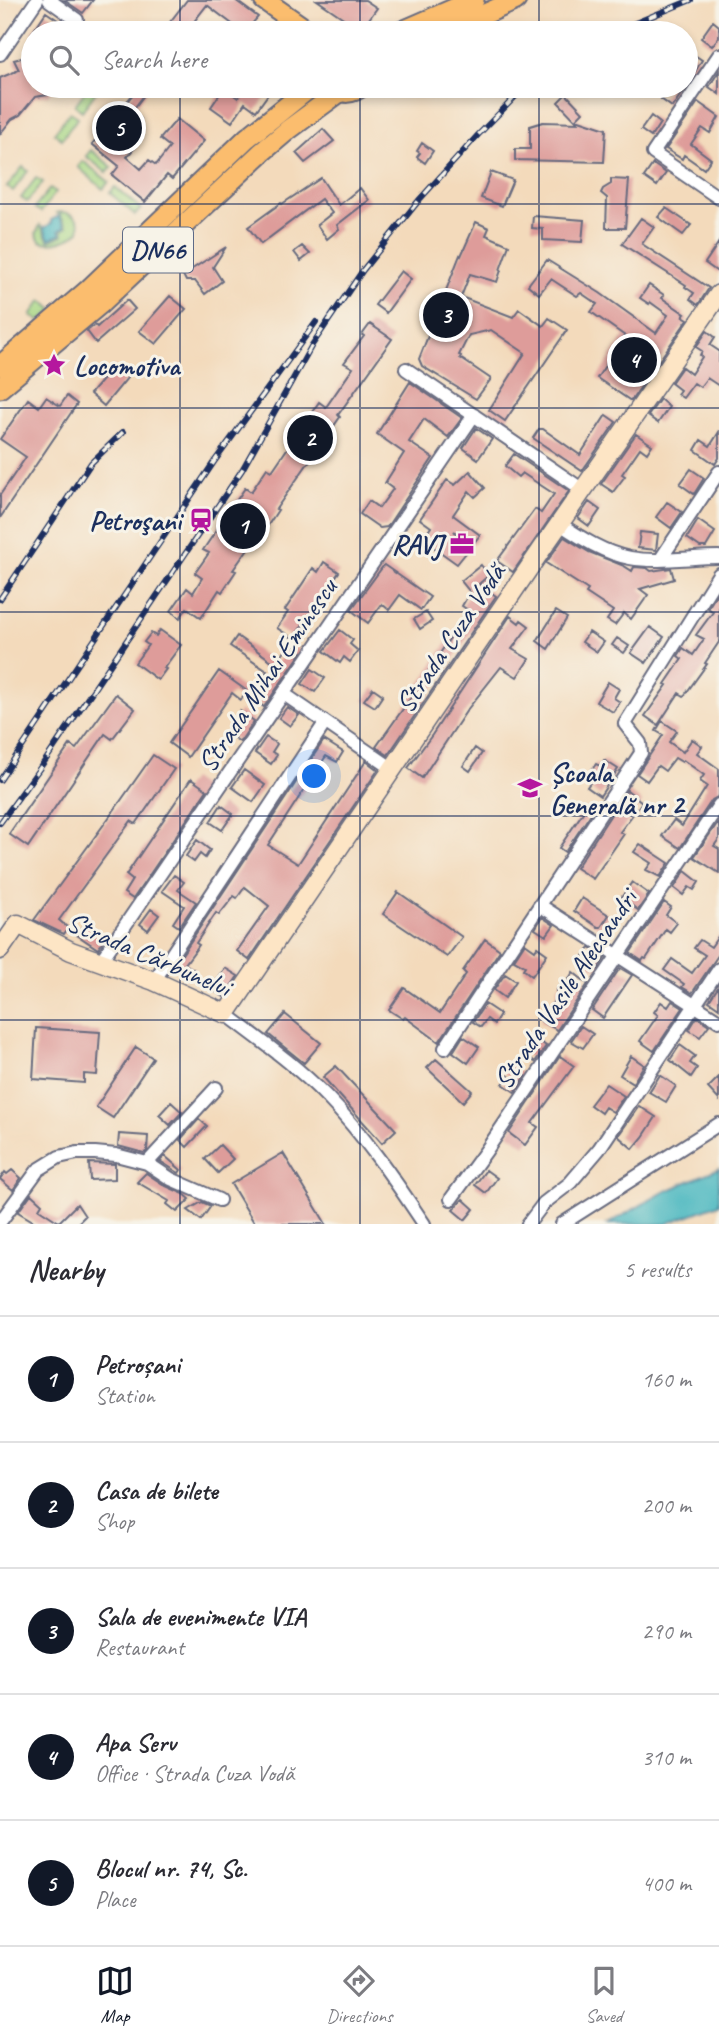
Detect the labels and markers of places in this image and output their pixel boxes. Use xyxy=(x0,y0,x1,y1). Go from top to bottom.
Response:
pin: 5 xyxy=(96,102,142,154)
pin: 3 xyxy=(423,289,469,341)
pin: 4 xyxy=(611,334,657,386)
place label: Locomotiva xyxy=(74,348,182,383)
place icon: Locomotiva xyxy=(40,351,68,379)
pin: 2 xyxy=(287,412,333,464)
pin: 1 xyxy=(220,500,266,552)
place label: Petroşani xyxy=(89,503,185,538)
station icon: Petroşani xyxy=(187,506,215,534)
place label: RAVJ xyxy=(391,527,447,562)
office icon: RAVJ xyxy=(448,530,476,558)
place label: Școala Generală nr 2 xyxy=(550,755,686,822)
school or university icon: Școala Generală nr 2 xyxy=(516,774,544,802)

